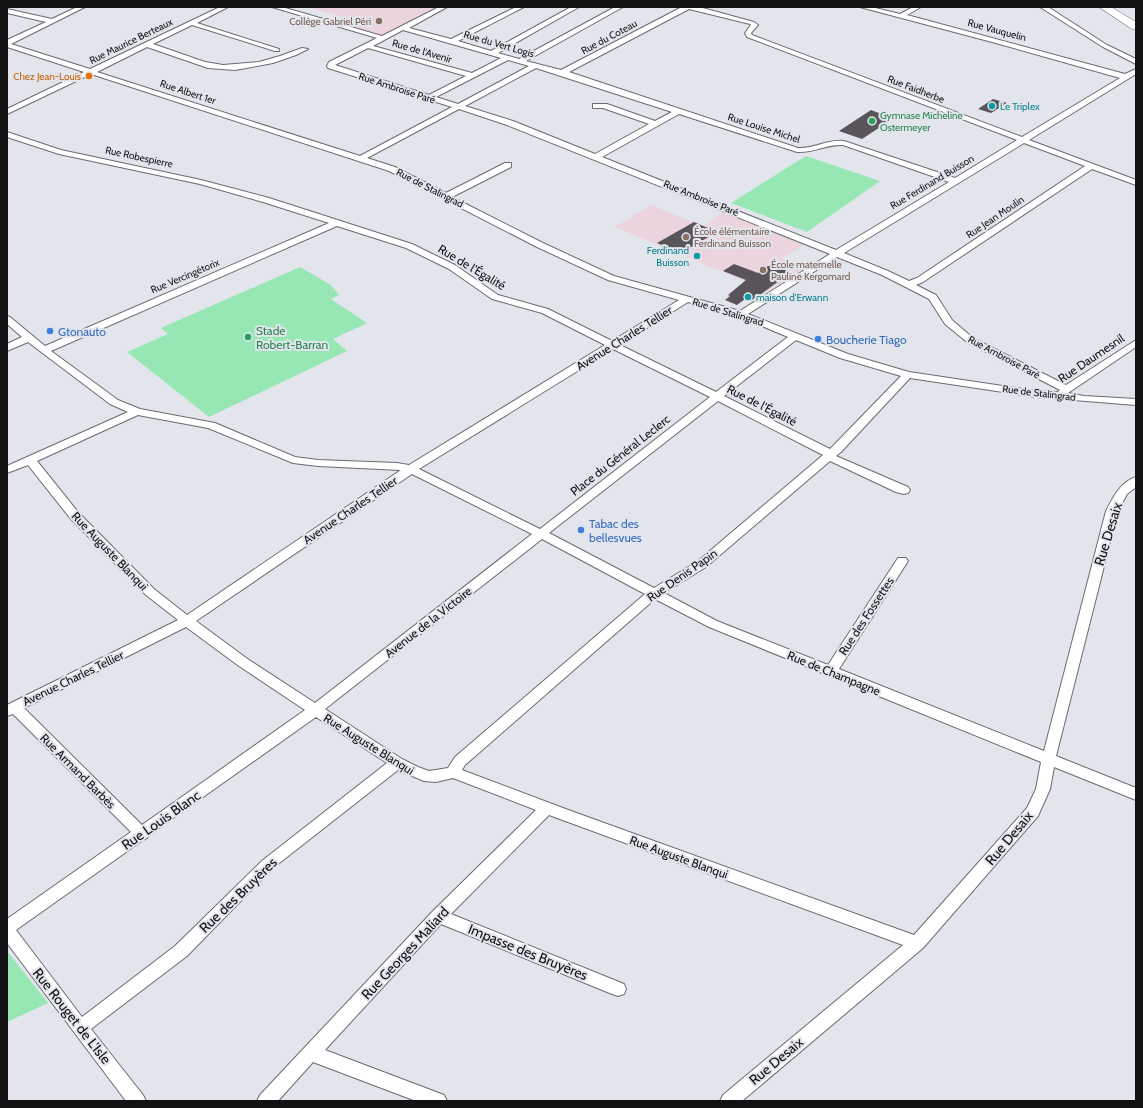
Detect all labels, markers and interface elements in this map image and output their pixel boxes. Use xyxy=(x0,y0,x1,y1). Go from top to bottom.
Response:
street label: Rue Maurice Berteaux xyxy=(87,15,175,67)
place label: Collège Gabriel Péri xyxy=(289,15,371,28)
marker: Collège Gabriel Péri xyxy=(374,16,384,26)
street label: Rue Vauquelin xyxy=(966,16,1028,44)
street label: Rue du Coteau xyxy=(579,17,639,57)
street label: Rue du Vert Logis xyxy=(462,28,536,60)
street label: Rue de l'Avenir xyxy=(391,36,454,66)
place label: Chez Jean-Louis xyxy=(13,70,81,83)
street label: Rue Ambroise Paré xyxy=(357,70,437,106)
marker: Chez Jean-Louis xyxy=(84,71,94,81)
street label: Rue Faidherbe xyxy=(886,72,946,106)
street label: Rue Albert 1er xyxy=(158,77,218,107)
place label: Le Triplex xyxy=(1000,100,1040,113)
marker: Le Triplex xyxy=(987,101,997,111)
place label: Gymnase Micheline Ostermeyer xyxy=(880,109,963,134)
street label: Rue Louise Michel xyxy=(726,110,802,146)
marker: Gymnase Micheline Ostermeyer xyxy=(867,116,877,126)
street label: Rue Robespierre xyxy=(104,143,174,171)
street label: Rue Ferdinand Buisson xyxy=(888,152,977,212)
street label: Rue de Stalingrad xyxy=(394,165,466,211)
street label: Rue Ambroise Paré xyxy=(662,177,740,219)
street label: Rue Jean Moulin xyxy=(963,193,1027,241)
place label: École élémentaire Ferdinand Buisson xyxy=(694,225,771,250)
marker: École élémentaire Ferdinand Buisson xyxy=(681,232,691,242)
street label: Rue de l'Égalité xyxy=(435,241,509,293)
place label: Ferdinand Buisson xyxy=(647,244,689,269)
marker: Ferdinand Buisson xyxy=(692,251,702,261)
street label: Rue Vercingétorix xyxy=(149,256,222,296)
place label: École maternelle Pauline Kergomard xyxy=(771,258,850,283)
marker: École maternelle Pauline Kergomard xyxy=(758,265,768,275)
place label: maison d'Erwann xyxy=(756,291,829,304)
marker: maison d'Erwann xyxy=(743,292,753,302)
street label: Rue de Stalingrad xyxy=(691,295,765,329)
street label: Avenue Charles Tellier xyxy=(573,302,675,374)
place label: Stade Robert-Barran xyxy=(256,323,329,352)
place label: Gtonauto xyxy=(58,324,106,339)
marker: Gtonauto xyxy=(45,326,55,336)
street label: Rue Daumesnil xyxy=(1055,330,1127,386)
marker: Stade Robert-Barran xyxy=(243,332,253,342)
place label: Boucherie Tiago xyxy=(826,332,907,347)
street label: Rue Ambroise Paré xyxy=(966,333,1042,381)
marker: Boucherie Tiago xyxy=(813,334,823,344)
street label: Rue de l'Égalité xyxy=(725,381,799,429)
street label: Rue de Stalingrad xyxy=(1002,382,1076,404)
street label: Place du Général Leclerc xyxy=(567,411,673,499)
street label: Avenue Charles Tellier xyxy=(300,473,400,547)
street label: Rue Desaix xyxy=(1090,500,1126,568)
street label: Rue Auguste Blanqui xyxy=(69,508,151,594)
place label: Tabac des bellesvues xyxy=(589,516,642,545)
marker: Tabac des bellesvues xyxy=(576,525,586,535)
street label: Rue Denis Papin xyxy=(644,545,720,605)
street label: Rue des Fossettes xyxy=(835,574,897,658)
street label: Avenue de la Victoire xyxy=(381,583,475,661)
street label: Avenue Charles Tellier xyxy=(20,647,126,709)
street label: Rue de Champagne xyxy=(785,647,883,699)
street label: Rue Auguste Blanqui xyxy=(321,710,417,778)
street label: Rue Armand Barbès xyxy=(37,730,119,812)
street label: Rue Louis Blanc xyxy=(118,786,204,854)
street label: Rue Desaix xyxy=(981,807,1037,869)
street label: Rue Auguste Blanqui xyxy=(628,832,730,882)
street label: Rue des Bruyères xyxy=(195,853,281,937)
street label: Rue Georges Maliard xyxy=(357,903,453,1003)
street label: Impasse des Bruyères xyxy=(466,920,591,984)
street label: Rue Rouget de L'Isle xyxy=(29,964,115,1068)
street label: Rue Desaix xyxy=(745,1033,807,1089)

